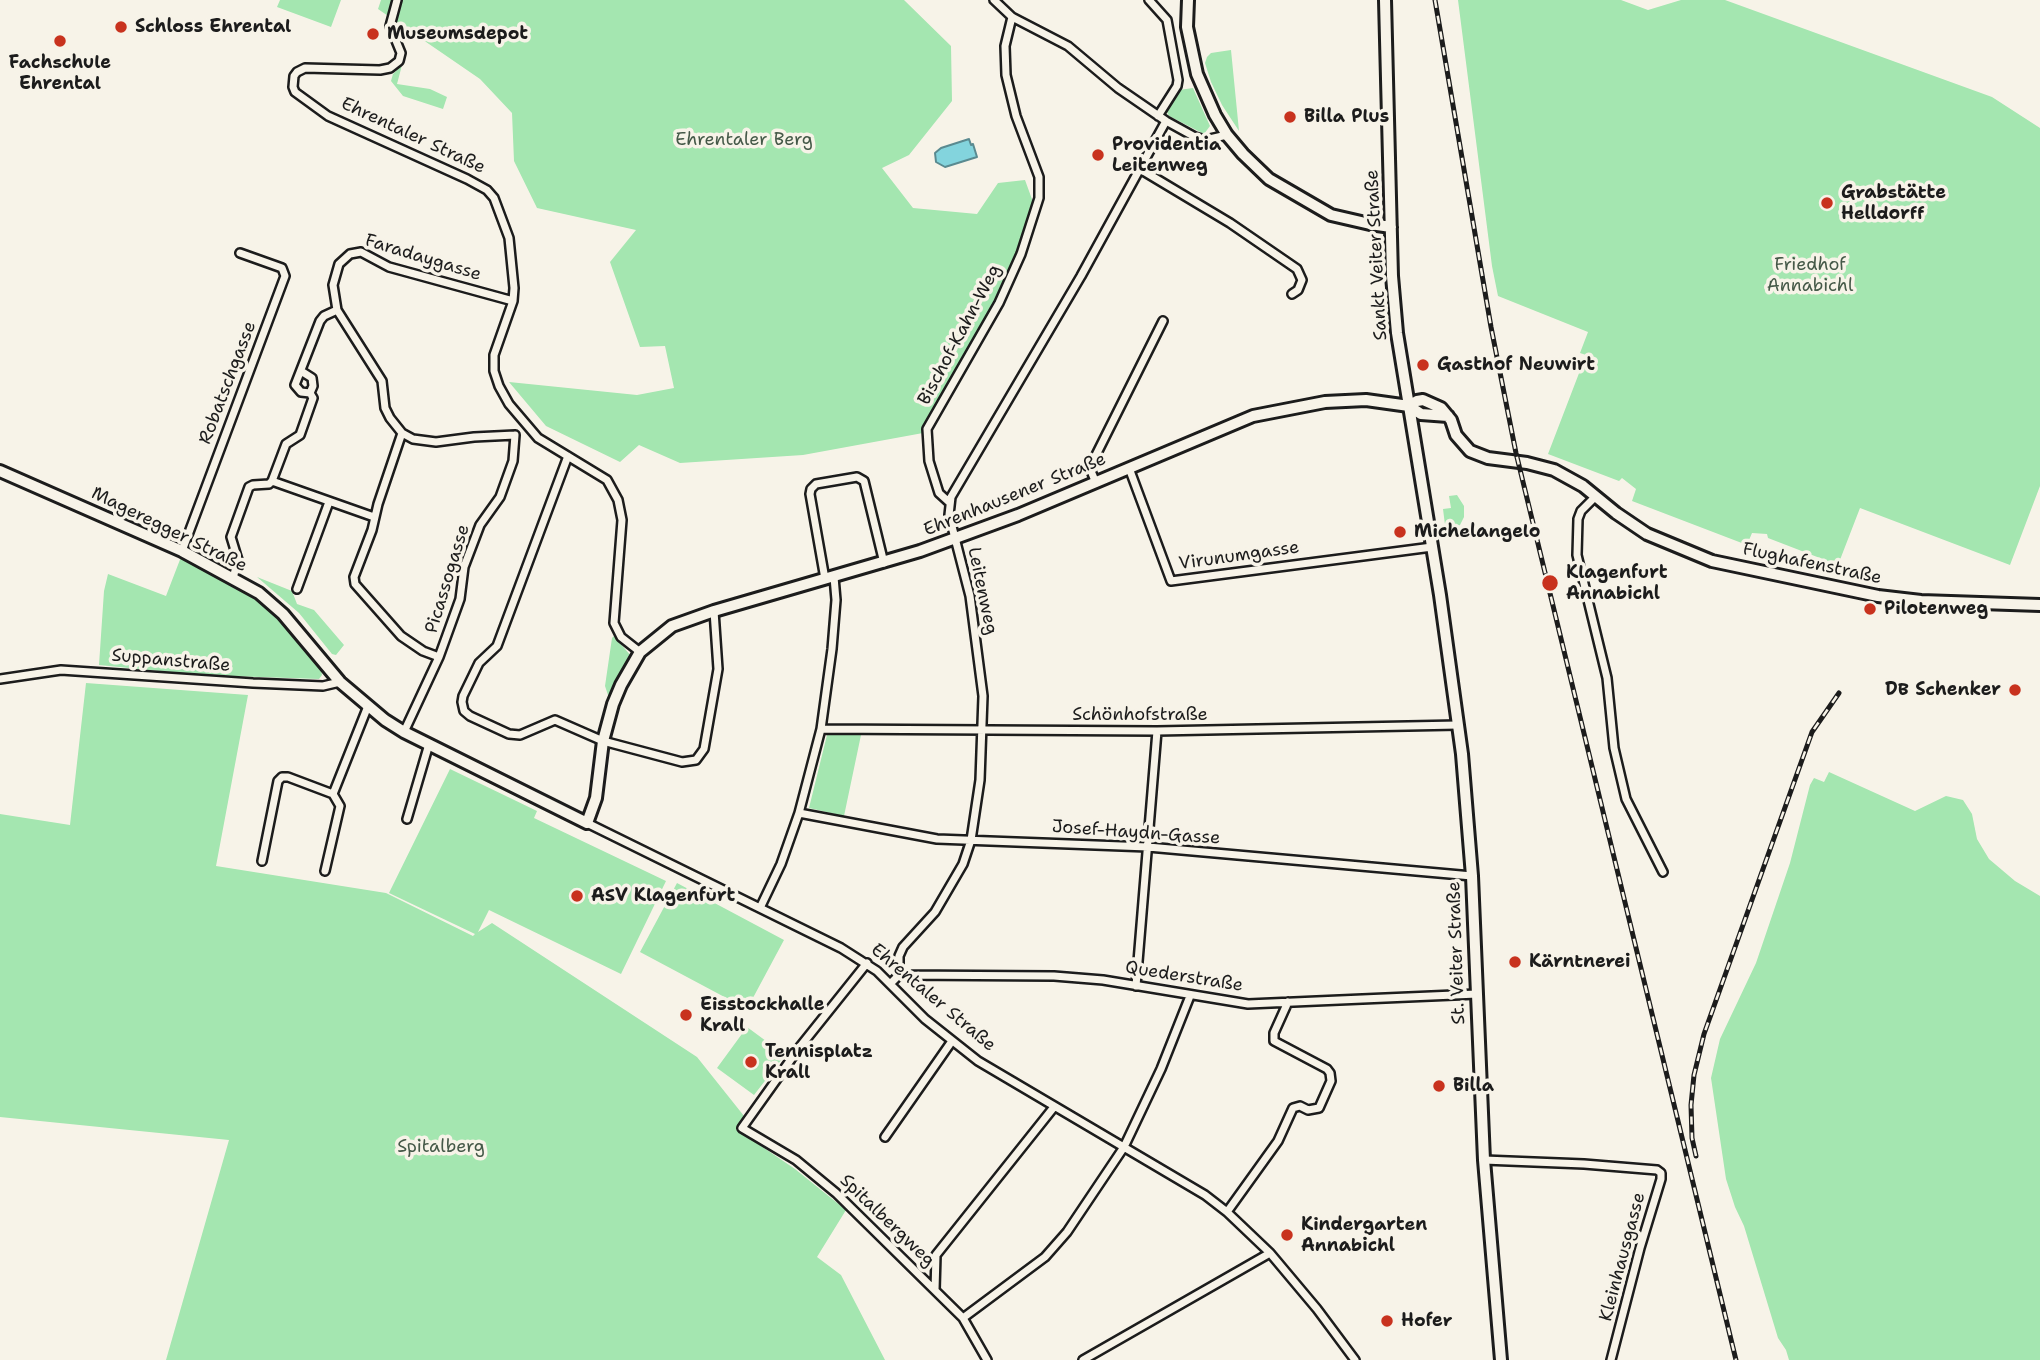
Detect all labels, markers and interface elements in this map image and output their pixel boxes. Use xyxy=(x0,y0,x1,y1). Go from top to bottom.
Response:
place label: Schloss Ehrental xyxy=(135,16,291,38)
marker: Schloss Ehrental xyxy=(113,19,129,35)
place label: Museumsdepot xyxy=(387,23,528,45)
marker: Museumsdepot xyxy=(365,26,381,42)
marker: Fachschule Ehrental xyxy=(52,33,68,49)
place label: Fachschule Ehrental xyxy=(9,52,111,94)
street label: Ehrentaler Straße xyxy=(338,93,488,179)
place label: Billa Plus xyxy=(1304,106,1389,128)
marker: Billa Plus xyxy=(1282,109,1298,125)
park label: Ehrentaler Berg xyxy=(675,129,813,151)
place label: Providentia Leitenweg xyxy=(1112,134,1221,176)
marker: Providentia Leitenweg xyxy=(1090,147,1106,163)
street label: Sankt Veiter Straße xyxy=(1362,169,1392,341)
place label: Grabstätte Helldorff xyxy=(1841,182,1946,224)
marker: Grabstätte Helldorff xyxy=(1819,195,1835,211)
street label: Faradaygasse xyxy=(362,230,484,286)
park label: Friedhof Annabichl xyxy=(1767,254,1853,296)
street label: Bischof-Kahn-Weg xyxy=(914,261,1006,409)
street label: Robatschgasse xyxy=(195,319,261,447)
place label: Gasthof Neuwirt xyxy=(1437,354,1595,376)
marker: Gasthof Neuwirt xyxy=(1415,357,1431,373)
street label: Ehrenhausener Straße xyxy=(921,449,1109,541)
street label: Mageregger Straße xyxy=(88,483,250,577)
place label: Michelangelo xyxy=(1414,521,1540,543)
street label: Picassogasse xyxy=(421,522,475,636)
marker: Michelangelo xyxy=(1392,524,1408,540)
street label: Virunumgasse xyxy=(1177,537,1301,575)
street label: Flughafenstraße xyxy=(1740,539,1884,589)
street label: Leitenweg xyxy=(962,545,1002,637)
place label: Klagenfurt Annabichl xyxy=(1566,562,1667,604)
marker: Klagenfurt Annabichl xyxy=(1540,573,1560,593)
place label: Pilotenweg xyxy=(1884,598,1988,620)
marker: Pilotenweg xyxy=(1862,601,1878,617)
street label: Suppanstraße xyxy=(111,645,231,677)
place label: DB Schenker xyxy=(1885,679,2001,701)
marker: DB Schenker xyxy=(2007,682,2023,698)
street label: Schönhofstraße xyxy=(1072,704,1208,726)
street label: Josef-Haydn-Gasse xyxy=(1051,816,1221,850)
street label: St. Veiter Straße xyxy=(1444,881,1470,1025)
place label: ASV Klagenfurt xyxy=(591,885,735,907)
marker: ASV Klagenfurt xyxy=(569,888,585,904)
street label: Ehrentaler Straße xyxy=(866,939,1000,1057)
place label: Kärntnerei xyxy=(1529,951,1631,973)
marker: Kärntnerei xyxy=(1507,954,1523,970)
street label: Quederstraße xyxy=(1124,957,1244,997)
place label: Eisstockhalle Krall xyxy=(700,994,824,1036)
marker: Eisstockhalle Krall xyxy=(678,1007,694,1023)
place label: Tennisplatz Krall xyxy=(765,1041,873,1084)
marker: Tennisplatz Krall xyxy=(743,1054,759,1070)
place label: Billa xyxy=(1453,1075,1494,1097)
marker: Billa xyxy=(1431,1078,1447,1094)
park label: Spitalberg xyxy=(397,1136,485,1158)
street label: Spitalbergweg xyxy=(835,1170,939,1272)
street label: Kleinhausgasse xyxy=(1595,1190,1651,1324)
place label: Kindergarten Annabichl xyxy=(1301,1214,1427,1256)
marker: Kindergarten Annabichl xyxy=(1279,1227,1295,1243)
place label: Hofer xyxy=(1401,1310,1452,1332)
marker: Hofer xyxy=(1379,1313,1395,1329)

